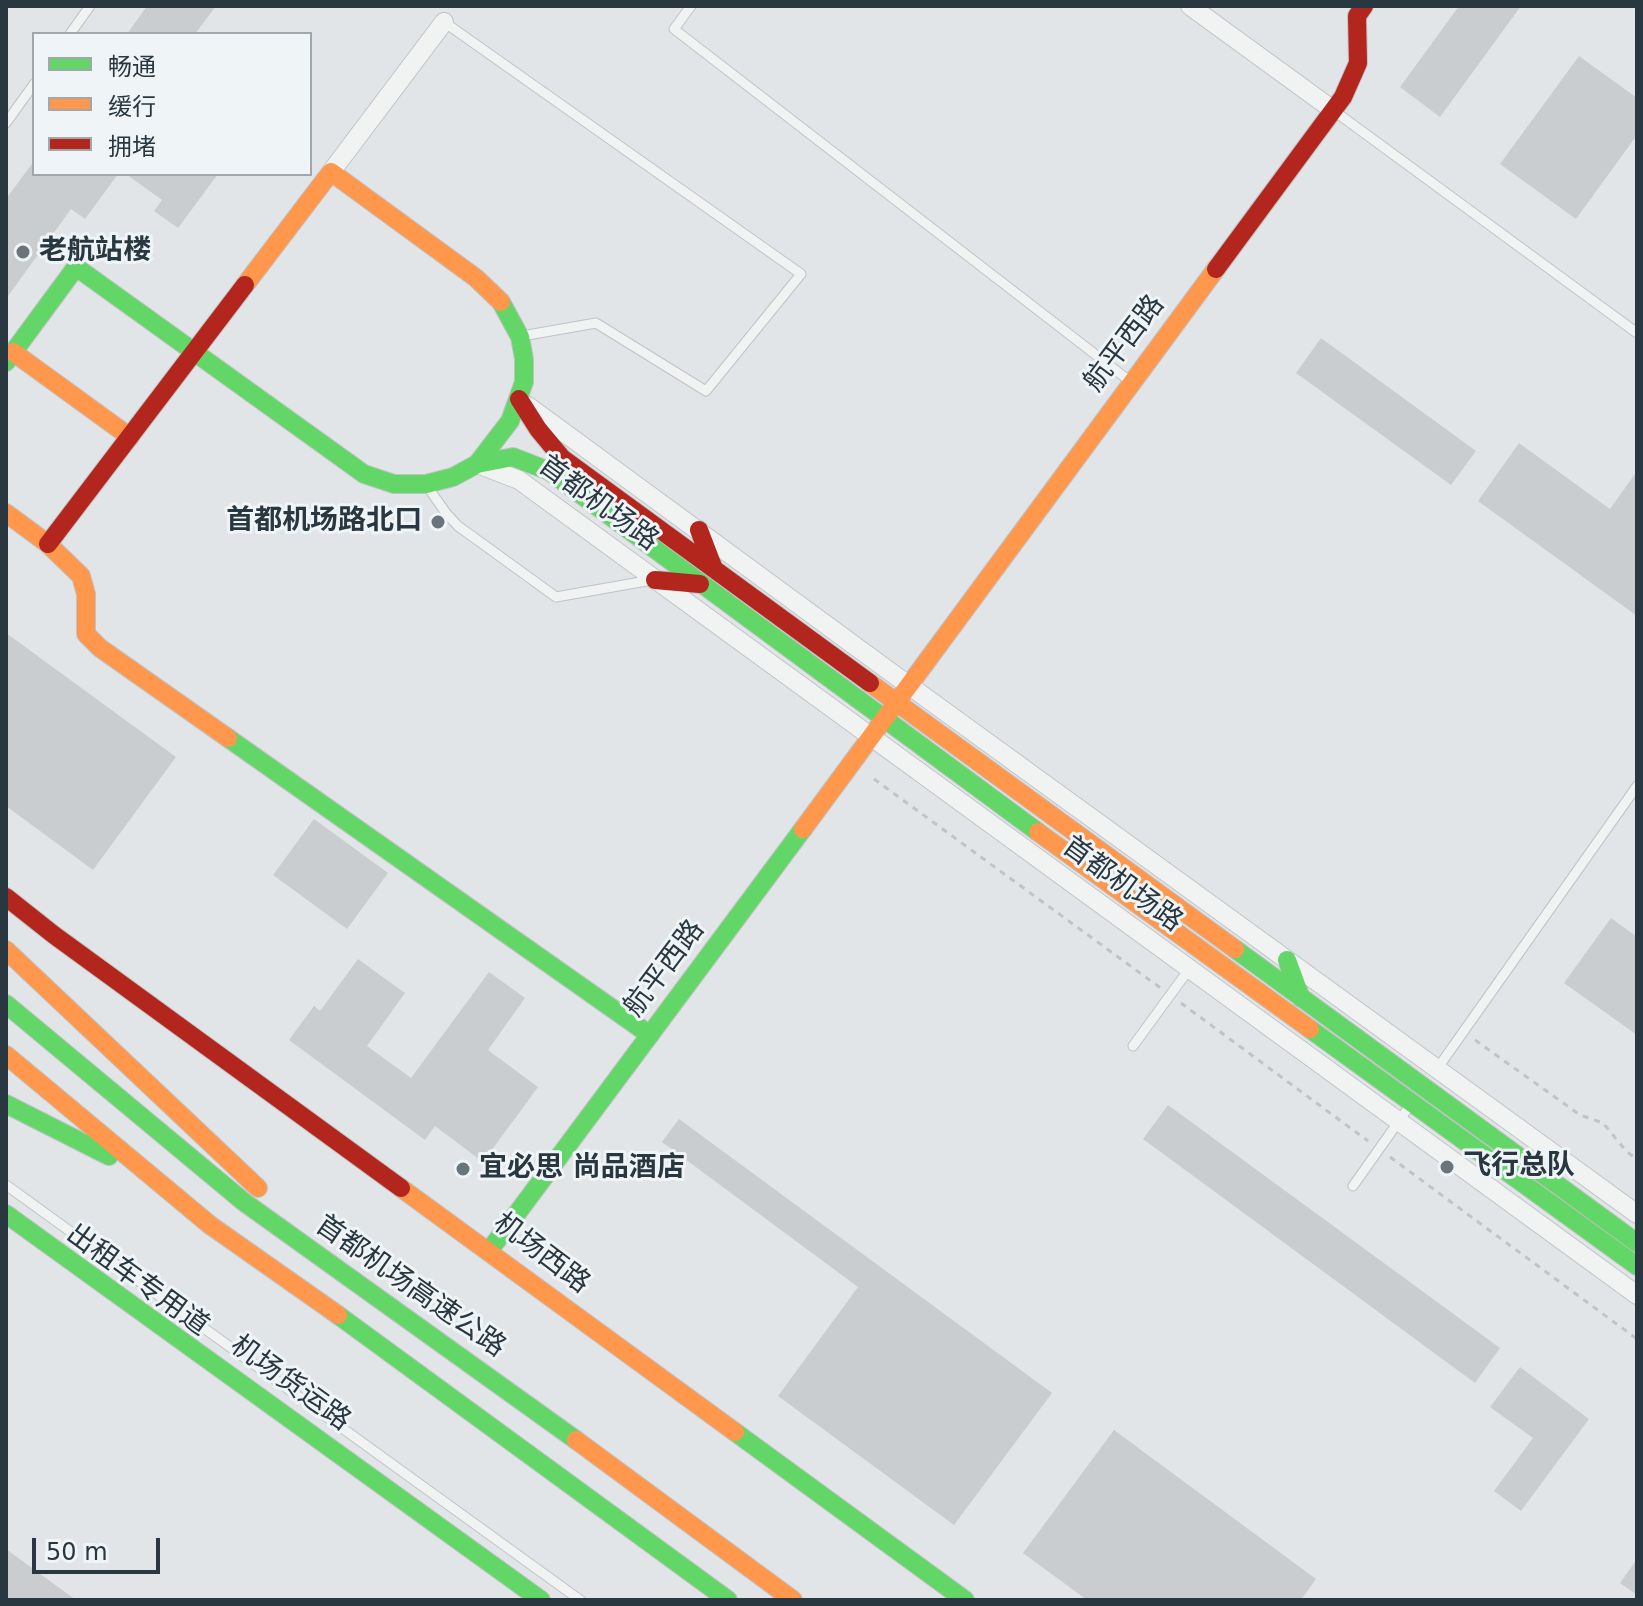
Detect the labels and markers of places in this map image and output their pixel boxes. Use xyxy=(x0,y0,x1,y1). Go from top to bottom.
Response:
place label: 老航站楼 xyxy=(39,235,151,269)
marker: 老航站楼 xyxy=(14,243,32,261)
place label: 首都机场路北口 xyxy=(226,505,422,539)
marker: 首都机场路北口 xyxy=(429,513,447,531)
place label: 飞行总队 xyxy=(1463,1150,1575,1184)
place label: 宜必思 尚品酒店 xyxy=(479,1152,685,1186)
marker: 飞行总队 xyxy=(1438,1158,1456,1176)
marker: 宜必思 尚品酒店 xyxy=(454,1160,472,1178)

